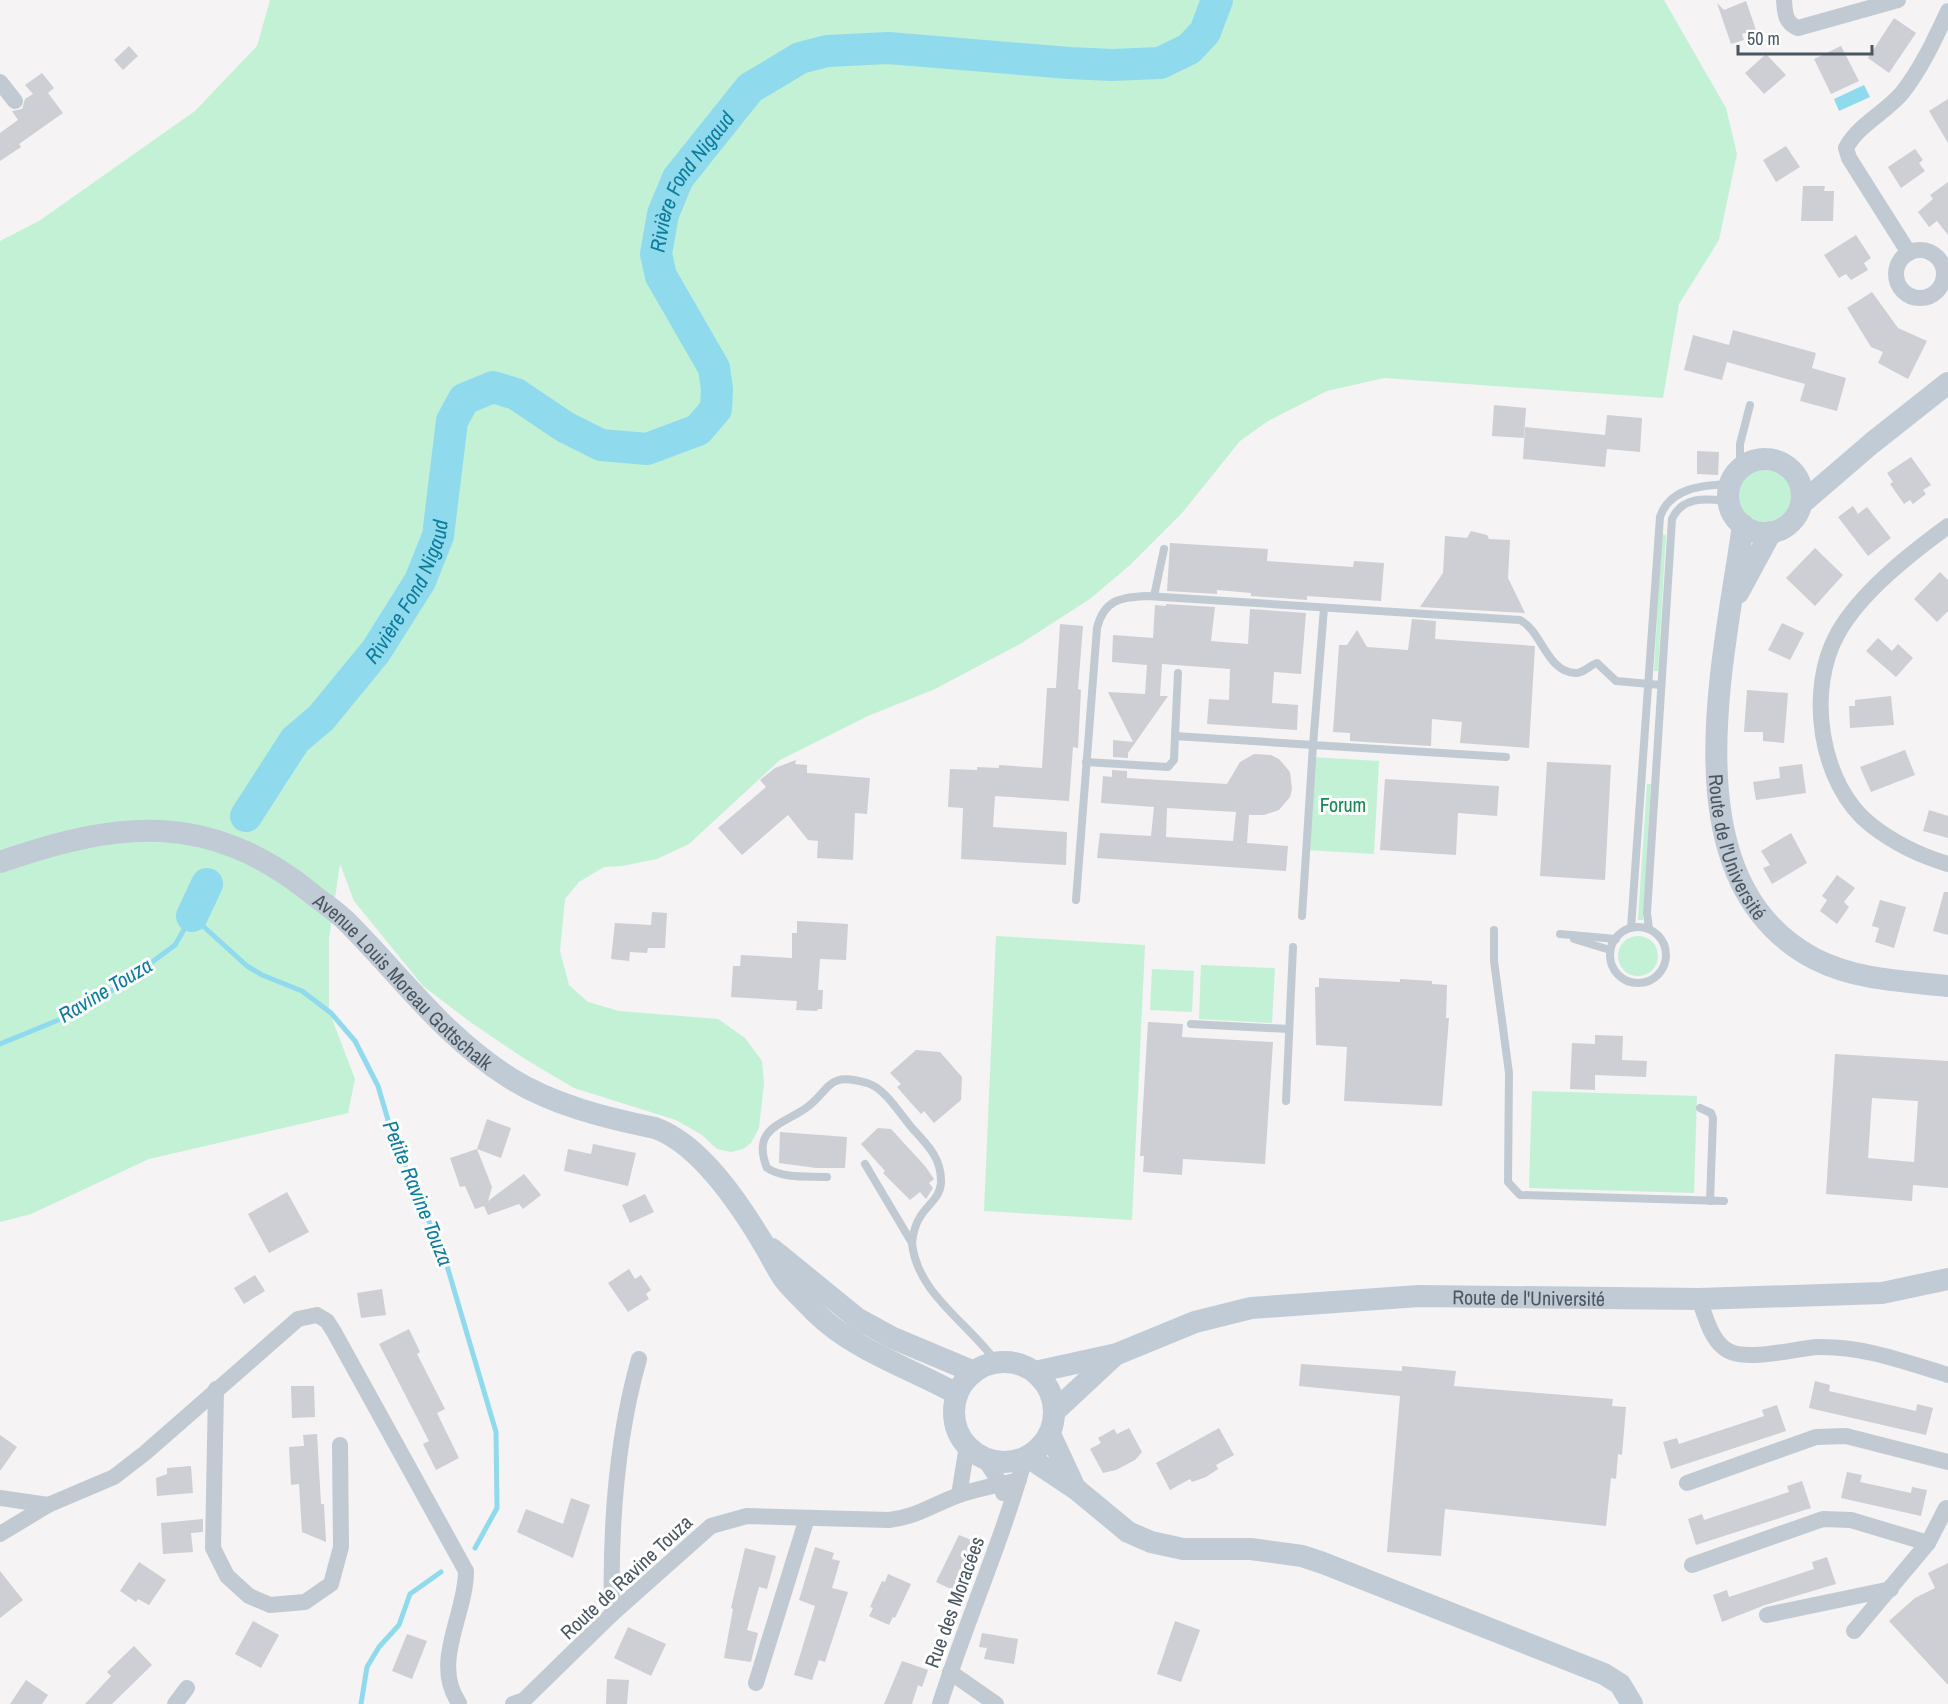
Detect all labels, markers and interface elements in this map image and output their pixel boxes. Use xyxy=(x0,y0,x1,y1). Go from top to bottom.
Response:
scale bar xyxy=(1738,18,1872,56)
text: 50 m xyxy=(1747,26,1780,51)
water label: Rivière Fond Nigaud xyxy=(642,105,741,254)
water label: Rivière Fond Nigaud xyxy=(357,518,454,669)
street label: Route de l'Université xyxy=(1703,773,1773,925)
park label: Forum xyxy=(1320,791,1366,818)
street label: Avenue Louis Moreau Gottschalk xyxy=(307,886,499,1076)
water label: Ravine Touza xyxy=(53,951,157,1029)
water label: Petite Ravine Touza xyxy=(376,1116,460,1270)
street label: Route de l'Université xyxy=(1452,1283,1605,1311)
street label: Route de Ravine Touza xyxy=(554,1509,698,1645)
street label: Rue des Moracées xyxy=(918,1533,990,1671)

